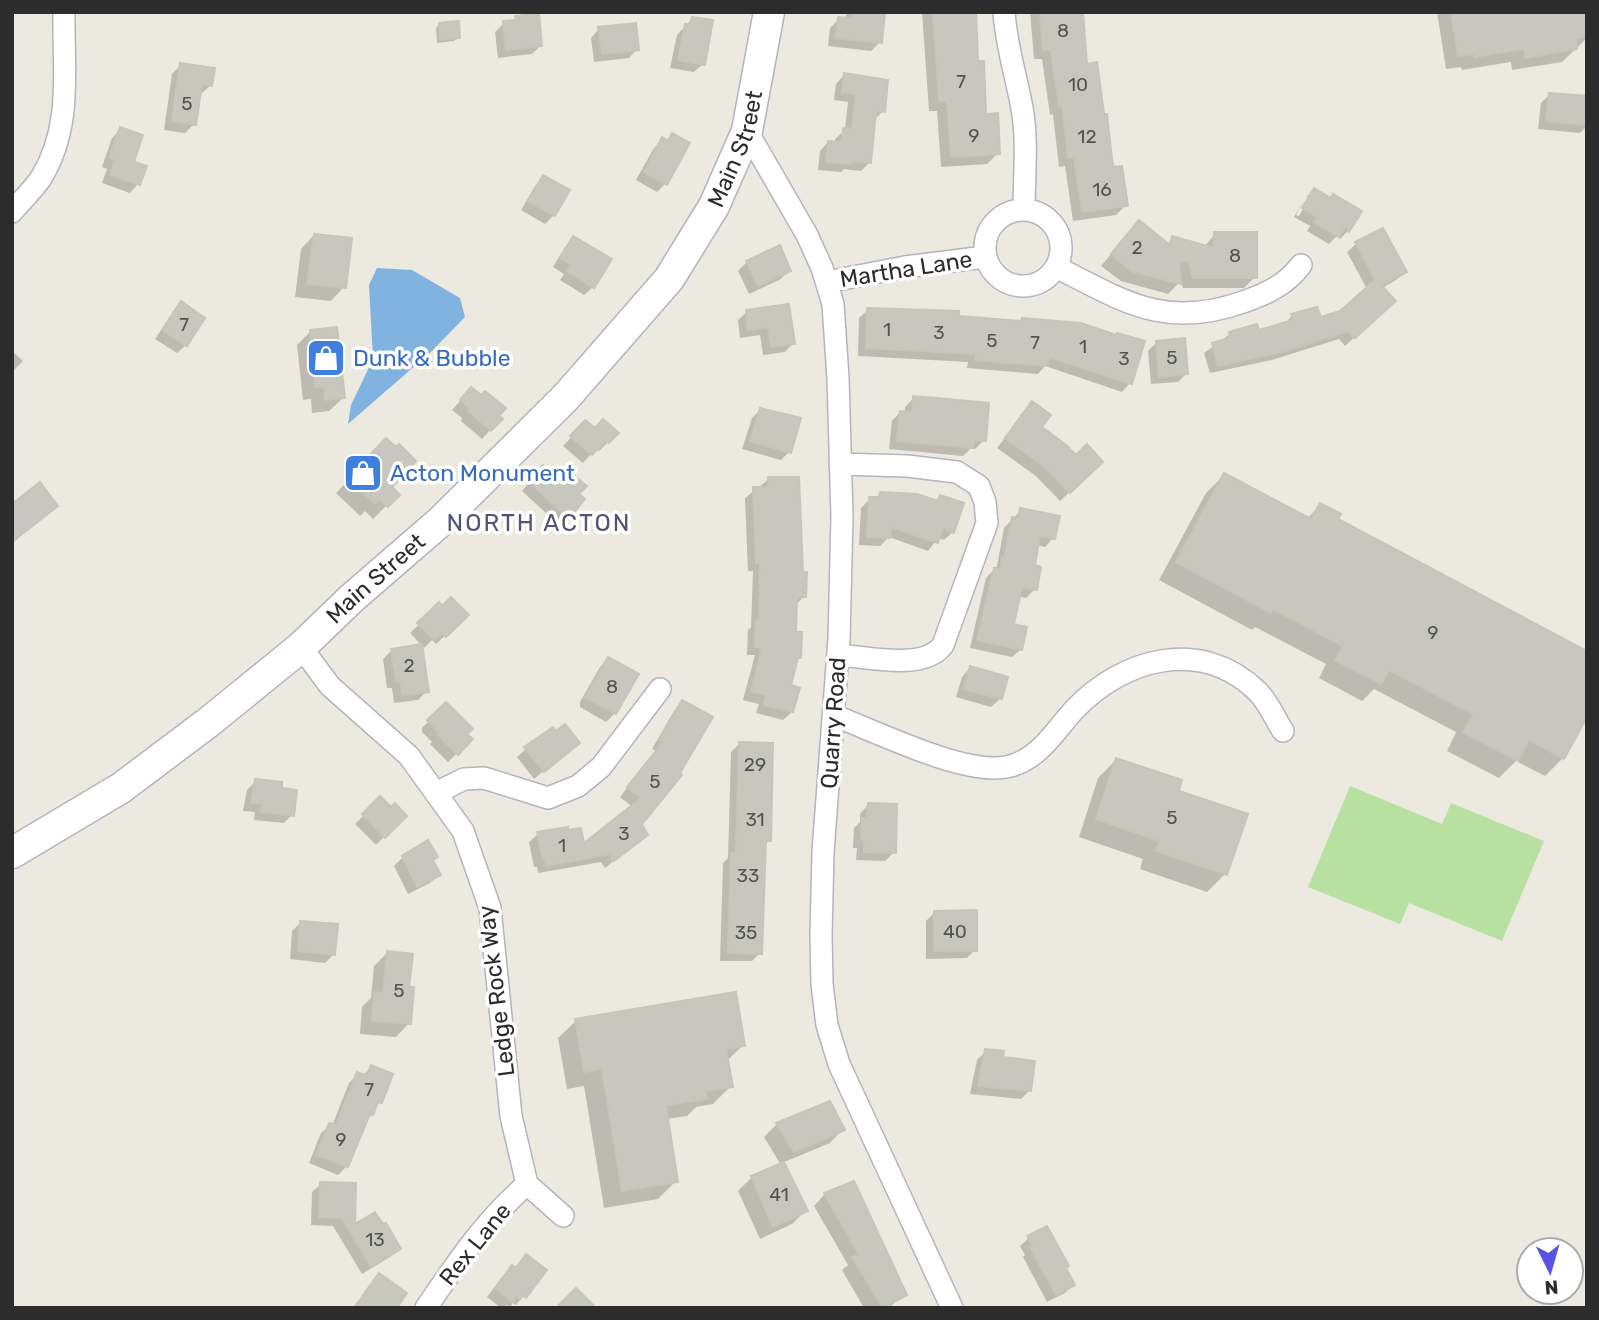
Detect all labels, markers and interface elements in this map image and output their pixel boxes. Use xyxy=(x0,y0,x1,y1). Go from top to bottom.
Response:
house number: 8 xyxy=(1057,19,1069,42)
house number: 7 xyxy=(956,70,966,93)
house number: 10 xyxy=(1068,73,1088,96)
street label: Main Street xyxy=(701,88,768,211)
house number: 5 xyxy=(181,92,193,115)
house number: 9 xyxy=(968,124,980,147)
house number: 12 xyxy=(1077,125,1097,148)
house number: 16 xyxy=(1092,178,1112,201)
house number: 2 xyxy=(1131,236,1143,259)
house number: 8 xyxy=(1229,244,1241,267)
street label: Martha Lane xyxy=(838,245,974,293)
house number: 7 xyxy=(179,313,189,336)
house number: 1 xyxy=(883,318,891,341)
house number: 3 xyxy=(933,321,945,344)
house number: 5 xyxy=(986,329,998,352)
house number: 7 xyxy=(1030,331,1040,354)
house number: 1 xyxy=(1079,335,1087,358)
shop icon: Dunk & Bubble xyxy=(305,337,347,379)
place label: Dunk & Bubble xyxy=(353,344,511,372)
house number: 5 xyxy=(1166,346,1178,369)
house number: 3 xyxy=(1118,347,1130,370)
shop icon: Acton Monument xyxy=(342,452,384,494)
place label: Acton Monument xyxy=(390,459,575,487)
district label: NORTH ACTON xyxy=(447,509,631,537)
street label: Main Street xyxy=(320,527,431,629)
house number: 9 xyxy=(1427,621,1439,644)
house number: 2 xyxy=(403,654,415,677)
street label: Quarry Road xyxy=(814,656,852,790)
house number: 8 xyxy=(606,675,618,698)
house number: 29 xyxy=(744,753,766,776)
house number: 5 xyxy=(649,770,661,793)
house number: 5 xyxy=(1166,806,1178,829)
house number: 31 xyxy=(745,808,765,831)
house number: 3 xyxy=(618,822,630,845)
house number: 1 xyxy=(558,834,566,857)
house number: 33 xyxy=(737,864,759,887)
street label: Ledge Rock Way xyxy=(472,903,520,1078)
house number: 40 xyxy=(943,920,967,943)
house number: 35 xyxy=(735,921,757,944)
house number: 5 xyxy=(393,979,405,1002)
house number: 7 xyxy=(364,1078,374,1101)
house number: 9 xyxy=(335,1128,347,1151)
house number: 41 xyxy=(769,1183,789,1206)
street label: Rex Lane xyxy=(433,1197,517,1291)
house number: 13 xyxy=(365,1228,385,1251)
north arrow xyxy=(1515,1236,1585,1306)
text: N xyxy=(1544,1275,1559,1299)

